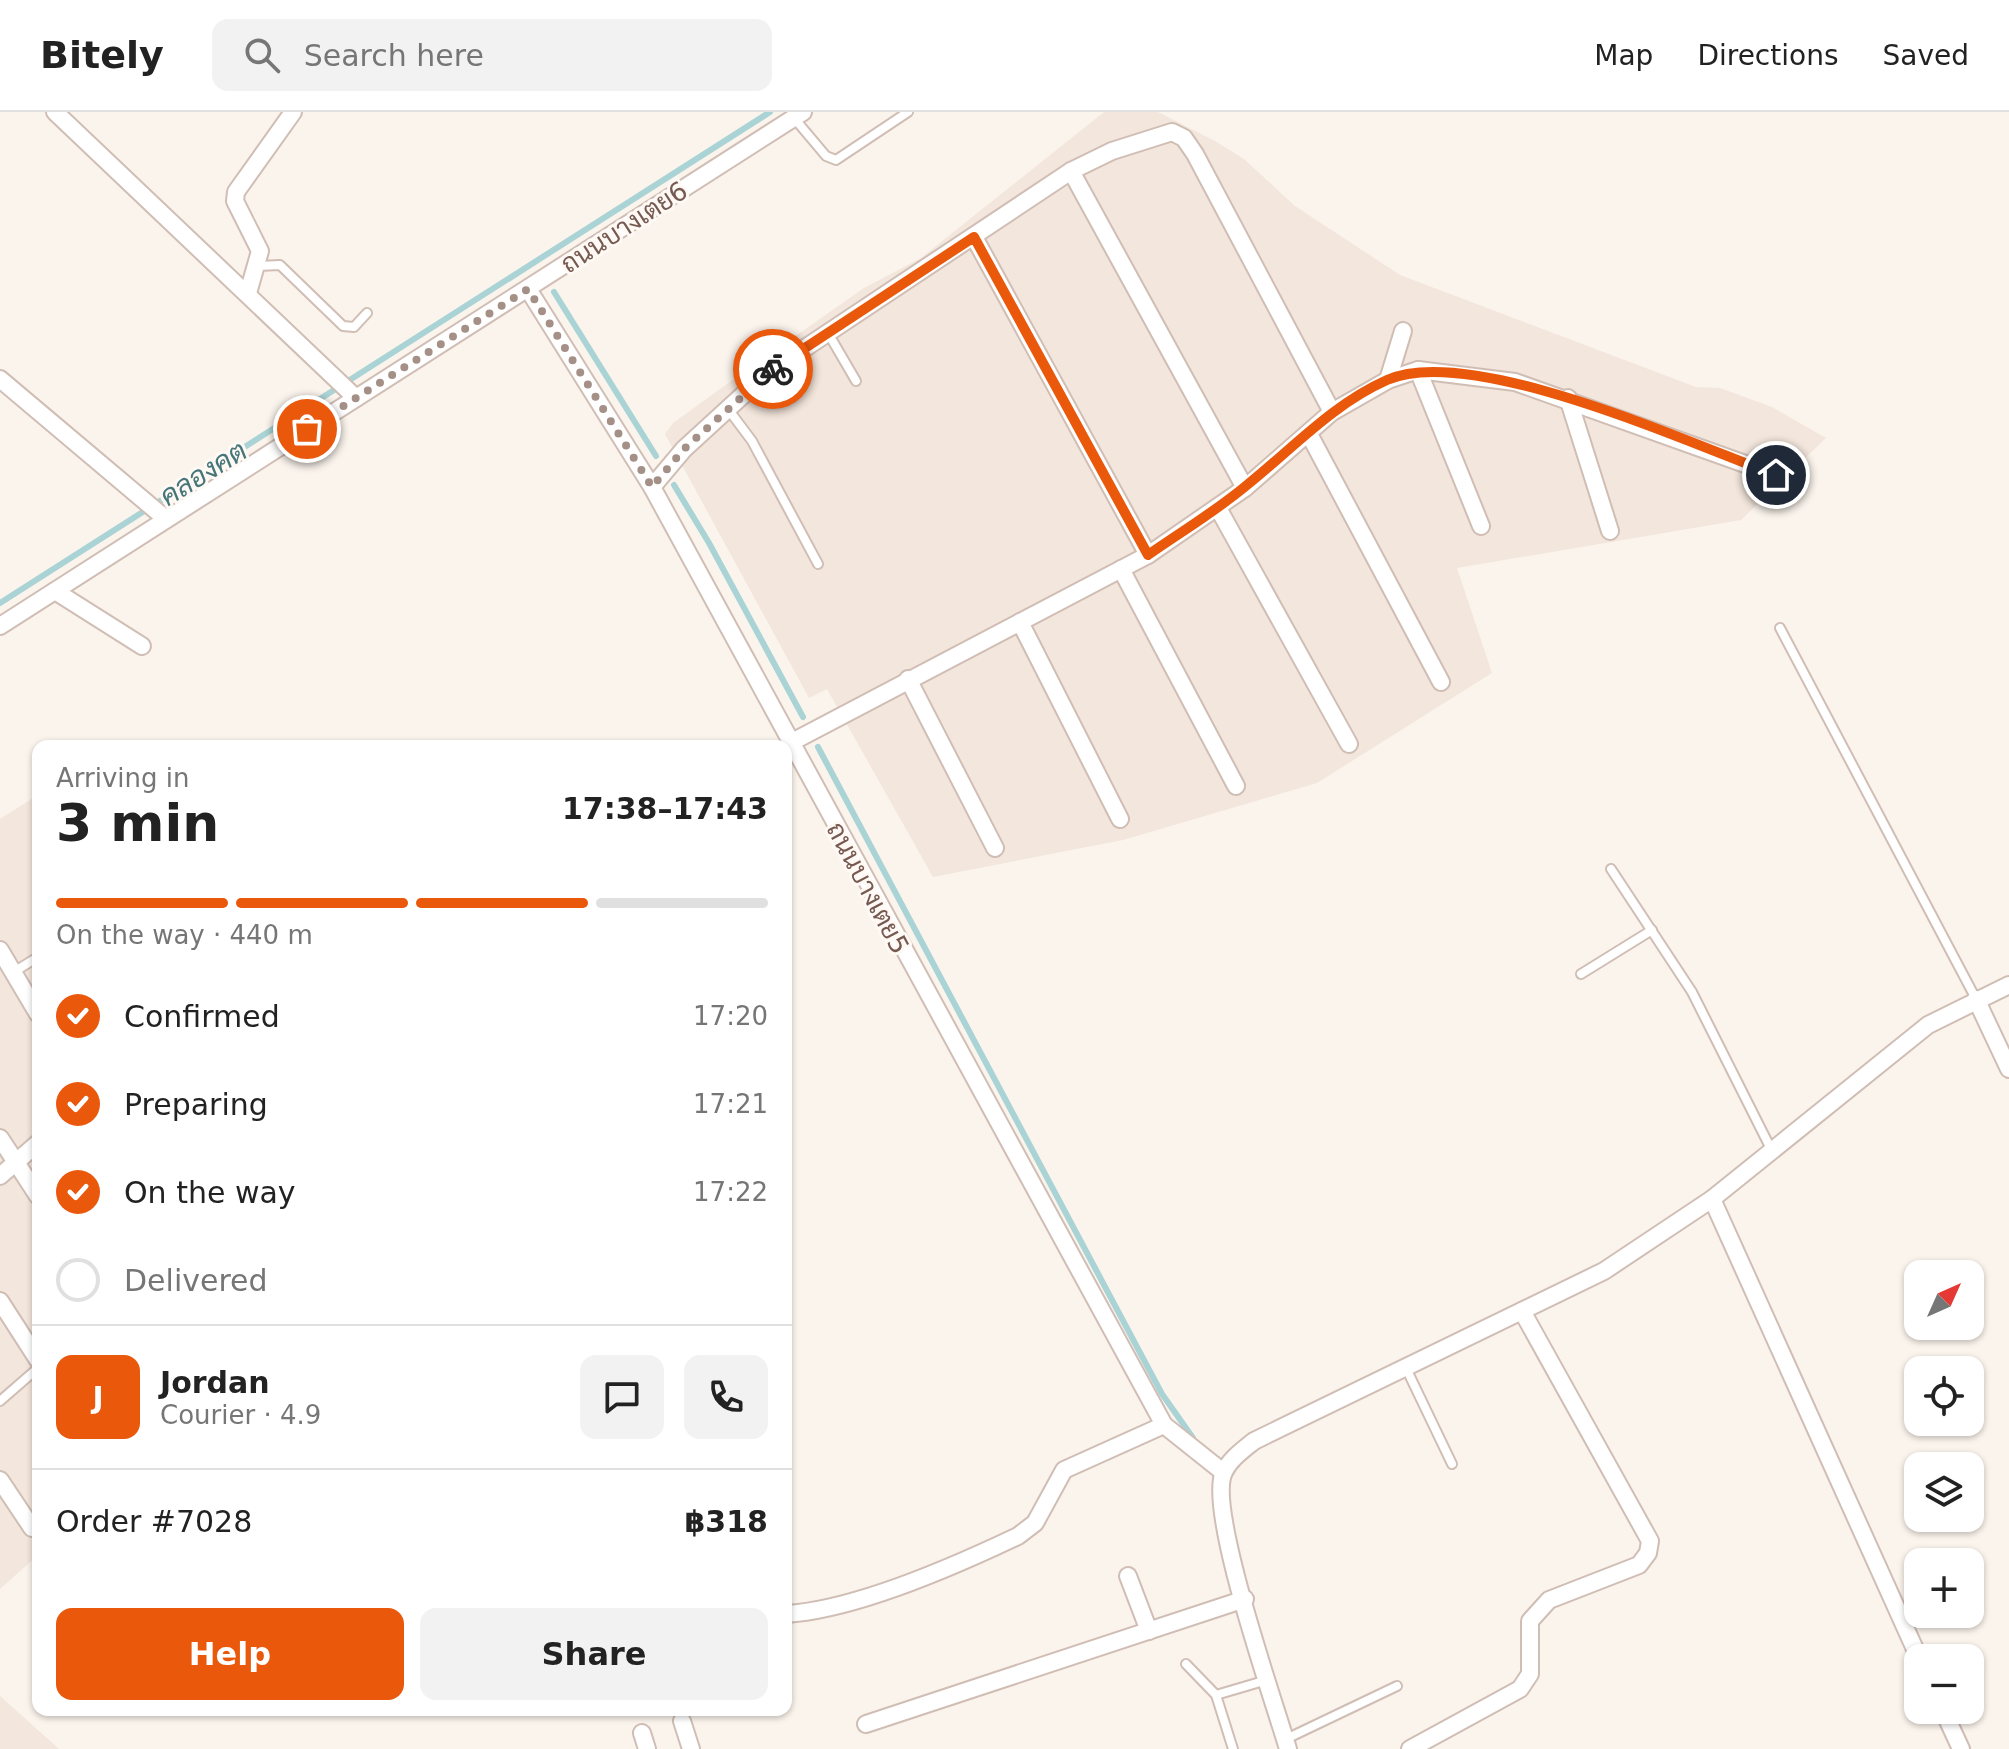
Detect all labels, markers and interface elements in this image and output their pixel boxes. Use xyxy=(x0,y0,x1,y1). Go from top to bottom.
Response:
search box xyxy=(212,19,772,91)
text: Bitely xyxy=(40,33,164,77)
icon: search xyxy=(240,33,284,77)
text: Search here xyxy=(304,38,484,73)
text: Map xyxy=(1594,39,1653,72)
text: Directions xyxy=(1697,39,1838,72)
text: Saved xyxy=(1882,39,1969,72)
street label: ถนนบางเตย6 xyxy=(555,175,693,279)
courier xyxy=(733,329,813,409)
icon: bike xyxy=(751,347,795,391)
pin xyxy=(273,395,341,463)
icon: bag xyxy=(285,407,329,451)
water label: คลองคต xyxy=(154,434,253,513)
pin xyxy=(1742,441,1810,509)
icon: home xyxy=(1754,453,1798,497)
text: Arriving in xyxy=(56,763,190,793)
text: 17:38–17:43 xyxy=(562,791,768,826)
text: 3 min xyxy=(56,793,219,853)
street label: ถนนบางเตย5 xyxy=(821,817,915,959)
text: On the way · 440 m xyxy=(56,920,313,950)
icon: check xyxy=(56,994,100,1038)
text: Confirmed xyxy=(124,999,280,1034)
text: 17:20 xyxy=(693,1001,768,1031)
icon: check xyxy=(56,1082,100,1126)
text: Preparing xyxy=(124,1087,268,1122)
text: 17:21 xyxy=(693,1089,768,1119)
icon: check xyxy=(56,1170,100,1214)
text: On the way xyxy=(124,1175,296,1210)
text: 17:22 xyxy=(693,1177,768,1207)
north arrow xyxy=(1904,1260,1984,1340)
map controls xyxy=(1904,1260,1984,1724)
text: Delivered xyxy=(124,1263,268,1298)
button: chat xyxy=(580,1355,664,1439)
button: phone xyxy=(684,1355,768,1439)
button: locate xyxy=(1904,1356,1984,1436)
text: Jordan xyxy=(160,1365,270,1400)
text: J xyxy=(92,1380,104,1415)
text: Courier · 4.9 xyxy=(160,1400,321,1430)
button: layers xyxy=(1904,1452,1984,1532)
text: Order #7028 xyxy=(56,1504,252,1539)
text: ฿318 xyxy=(685,1504,768,1539)
button: + xyxy=(1904,1548,1984,1628)
button: Help xyxy=(56,1608,404,1700)
button: Share xyxy=(420,1608,768,1700)
button: − xyxy=(1904,1644,1984,1724)

